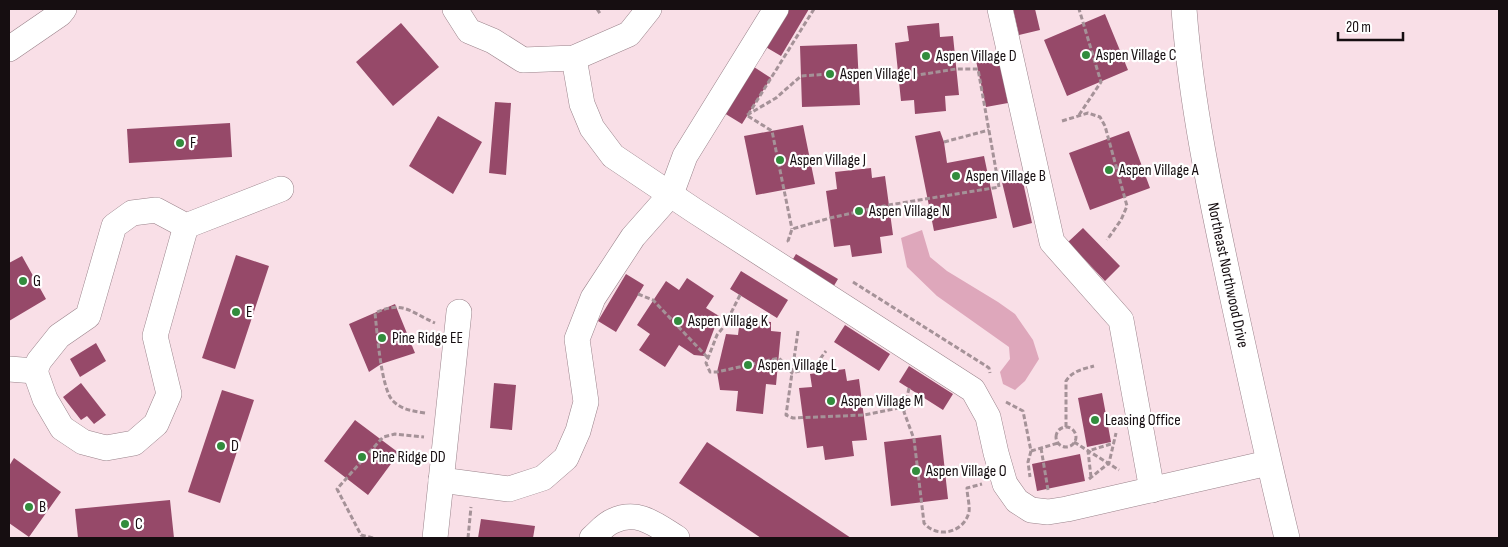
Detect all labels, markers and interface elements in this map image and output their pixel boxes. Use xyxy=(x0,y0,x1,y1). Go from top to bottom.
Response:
scale bar xyxy=(1338,10,1403,42)
text: 20 m xyxy=(1346,18,1371,37)
place label: Aspen Village C xyxy=(1095,46,1177,65)
place label: Aspen Village D xyxy=(935,47,1017,66)
marker: Aspen Village C xyxy=(1080,49,1092,61)
marker: Aspen Village D xyxy=(920,50,932,62)
place label: Aspen Village I xyxy=(839,65,916,84)
marker: Aspen Village I xyxy=(824,68,836,80)
place label: F xyxy=(190,134,196,153)
marker: F xyxy=(174,137,186,149)
place label: Aspen Village J xyxy=(789,151,866,170)
marker: Aspen Village J xyxy=(774,154,786,166)
place label: Aspen Village A xyxy=(1118,161,1199,180)
marker: Aspen Village A xyxy=(1103,164,1115,176)
place label: Aspen Village B xyxy=(965,167,1046,186)
marker: Aspen Village B xyxy=(950,170,962,182)
street label: Northeast Northwood Drive xyxy=(1203,201,1253,350)
place label: Aspen Village N xyxy=(868,202,950,221)
marker: Aspen Village N xyxy=(853,205,865,217)
place label: G xyxy=(33,272,41,291)
marker: G xyxy=(17,275,29,287)
place label: E xyxy=(246,303,253,322)
marker: E xyxy=(230,306,242,318)
place label: Aspen Village K xyxy=(687,312,769,331)
marker: Aspen Village K xyxy=(672,315,684,327)
place label: Pine Ridge EE xyxy=(392,329,463,348)
marker: Pine Ridge EE xyxy=(376,332,388,344)
place label: Aspen Village L xyxy=(757,356,837,375)
marker: Aspen Village L xyxy=(742,359,754,371)
place label: Aspen Village M xyxy=(840,392,923,411)
marker: Aspen Village M xyxy=(825,395,837,407)
place label: Leasing Office xyxy=(1105,411,1181,430)
marker: Leasing Office xyxy=(1089,414,1101,426)
place label: D xyxy=(231,437,239,456)
marker: D xyxy=(215,440,227,452)
place label: Pine Ridge DD xyxy=(372,448,446,467)
marker: Pine Ridge DD xyxy=(356,451,368,463)
place label: Aspen Village O xyxy=(925,462,1007,481)
marker: Aspen Village O xyxy=(910,465,922,477)
place label: B xyxy=(39,498,46,517)
marker: B xyxy=(23,501,35,513)
place label: C xyxy=(135,515,143,534)
marker: C xyxy=(119,518,131,530)

